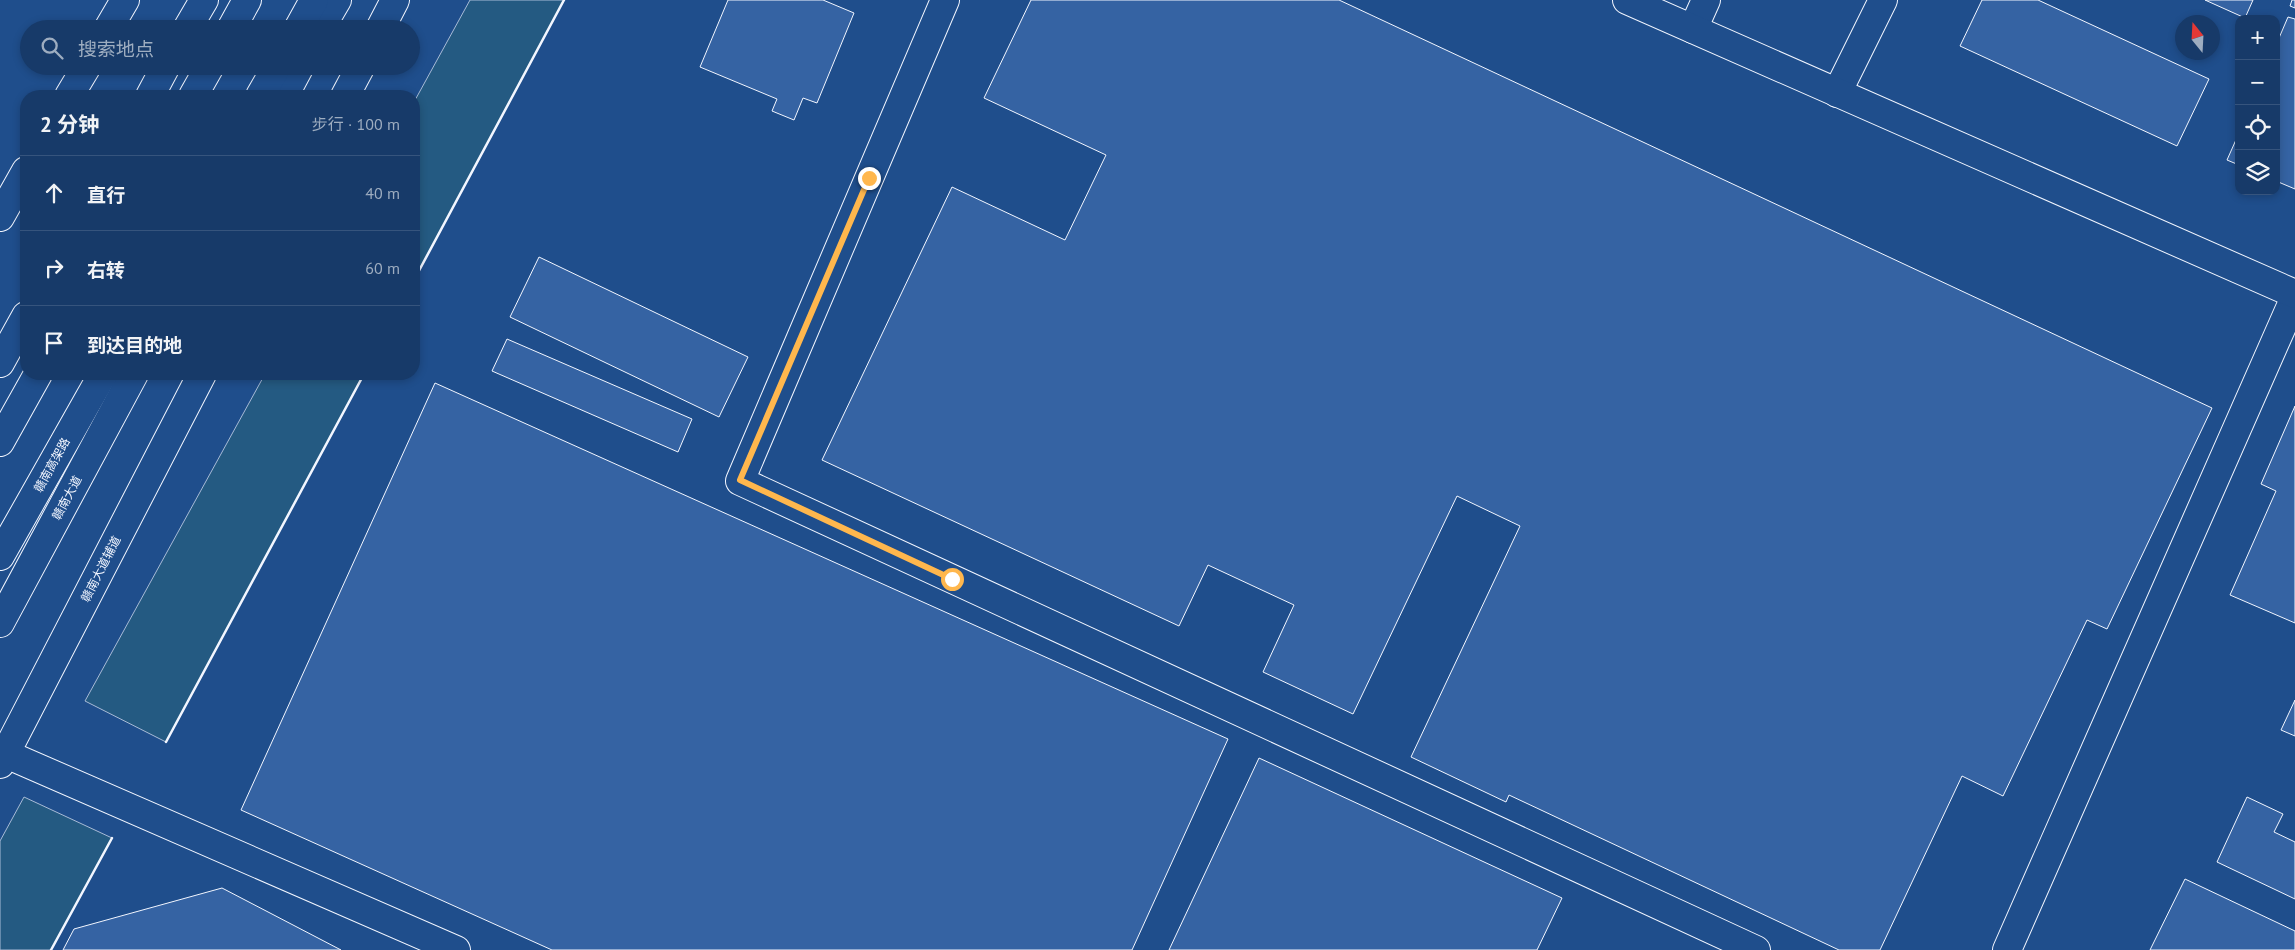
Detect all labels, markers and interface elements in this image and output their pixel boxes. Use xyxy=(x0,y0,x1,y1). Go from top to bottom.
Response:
north arrow xyxy=(2175,15,2220,60)
map controls xyxy=(2235,15,2280,195)
button: + xyxy=(2235,15,2280,60)
search box xyxy=(20,20,420,75)
icon: search xyxy=(38,34,66,62)
text: 搜索地点 xyxy=(78,37,154,61)
button: − xyxy=(2235,60,2280,105)
button: locate xyxy=(2235,105,2280,150)
text: 2 分钟 xyxy=(40,111,99,138)
text: 步行 · 100 m xyxy=(312,114,400,134)
button: layers xyxy=(2235,150,2280,195)
route end xyxy=(858,167,881,190)
icon: ahead xyxy=(40,179,68,207)
text: 直行 xyxy=(87,183,125,207)
text: 40 m xyxy=(365,183,400,203)
icon: right xyxy=(40,254,68,282)
text: 右转 xyxy=(87,258,125,282)
text: 60 m xyxy=(365,258,400,278)
icon: arrive xyxy=(40,329,68,357)
text: 到达目的地 xyxy=(87,333,182,357)
street label: 赣南高架路 xyxy=(30,435,73,495)
street label: 赣南大道 xyxy=(49,473,84,522)
street label: 赣南大道辅道 xyxy=(78,533,124,604)
route start xyxy=(941,568,964,591)

